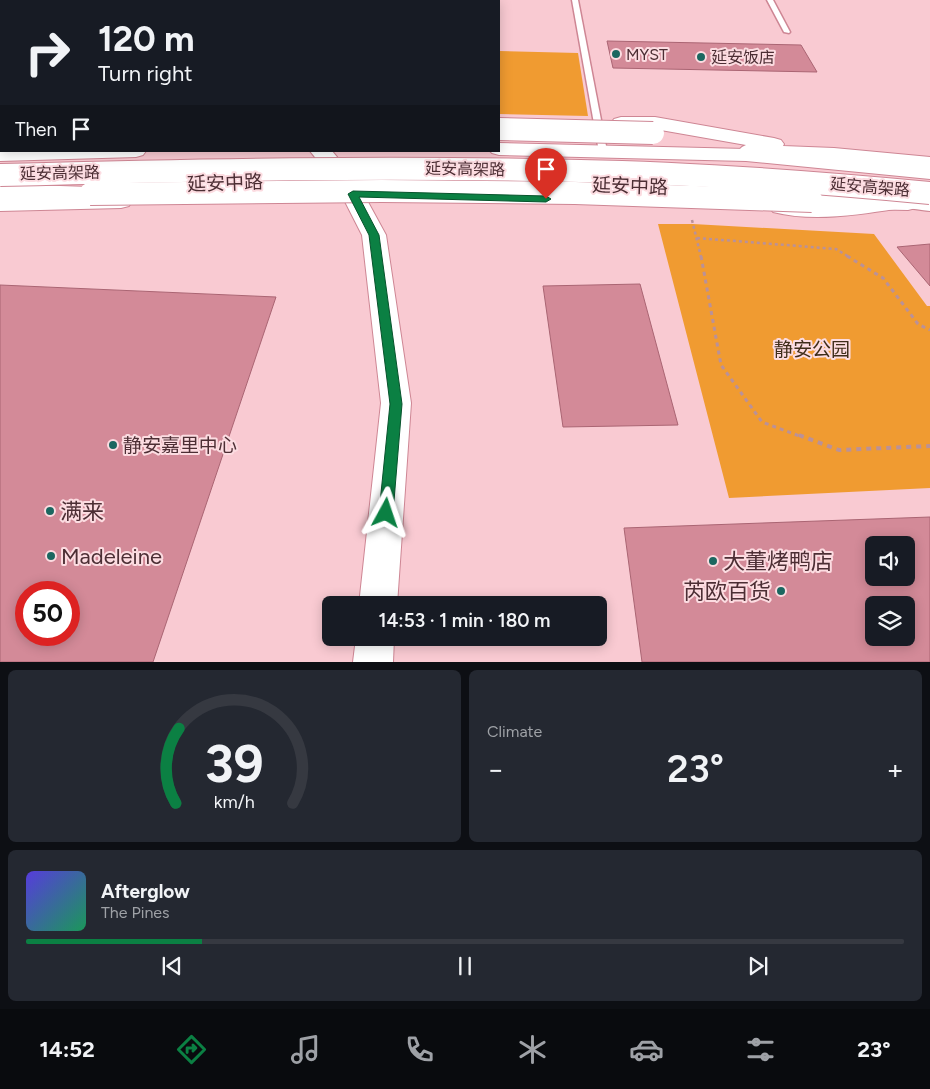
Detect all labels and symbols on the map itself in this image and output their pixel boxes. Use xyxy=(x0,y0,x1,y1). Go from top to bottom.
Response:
place label: MYST xyxy=(626,45,668,64)
marker: MYST xyxy=(610,48,622,60)
place label: 延安饭店 xyxy=(711,48,775,67)
marker: 延安饭店 xyxy=(695,51,707,63)
pin xyxy=(525,148,567,199)
street label: 延安高架路 xyxy=(425,159,505,179)
street label: 延安高架路 xyxy=(20,163,100,183)
street label: 延安中路 xyxy=(187,170,263,196)
street label: 延安中路 xyxy=(592,173,668,199)
street label: 延安高架路 xyxy=(829,174,911,200)
park label: 静安公园 xyxy=(774,338,850,361)
place label: 静安嘉里中心 xyxy=(123,434,237,457)
marker: 静安嘉里中心 xyxy=(107,439,119,451)
position arrow xyxy=(359,486,411,538)
place label: 满来 xyxy=(60,498,104,525)
marker: 满来 xyxy=(44,505,56,517)
place label: Madeleine xyxy=(61,543,162,570)
place label: 大董烤鸭店 xyxy=(723,548,833,575)
marker: Madeleine xyxy=(45,550,57,562)
marker: 大董烤鸭店 xyxy=(707,555,719,567)
place label: 芮欧百货 xyxy=(683,578,771,605)
speed limit sign: 50 xyxy=(15,581,80,646)
marker: 芮欧百货 xyxy=(775,585,787,597)

